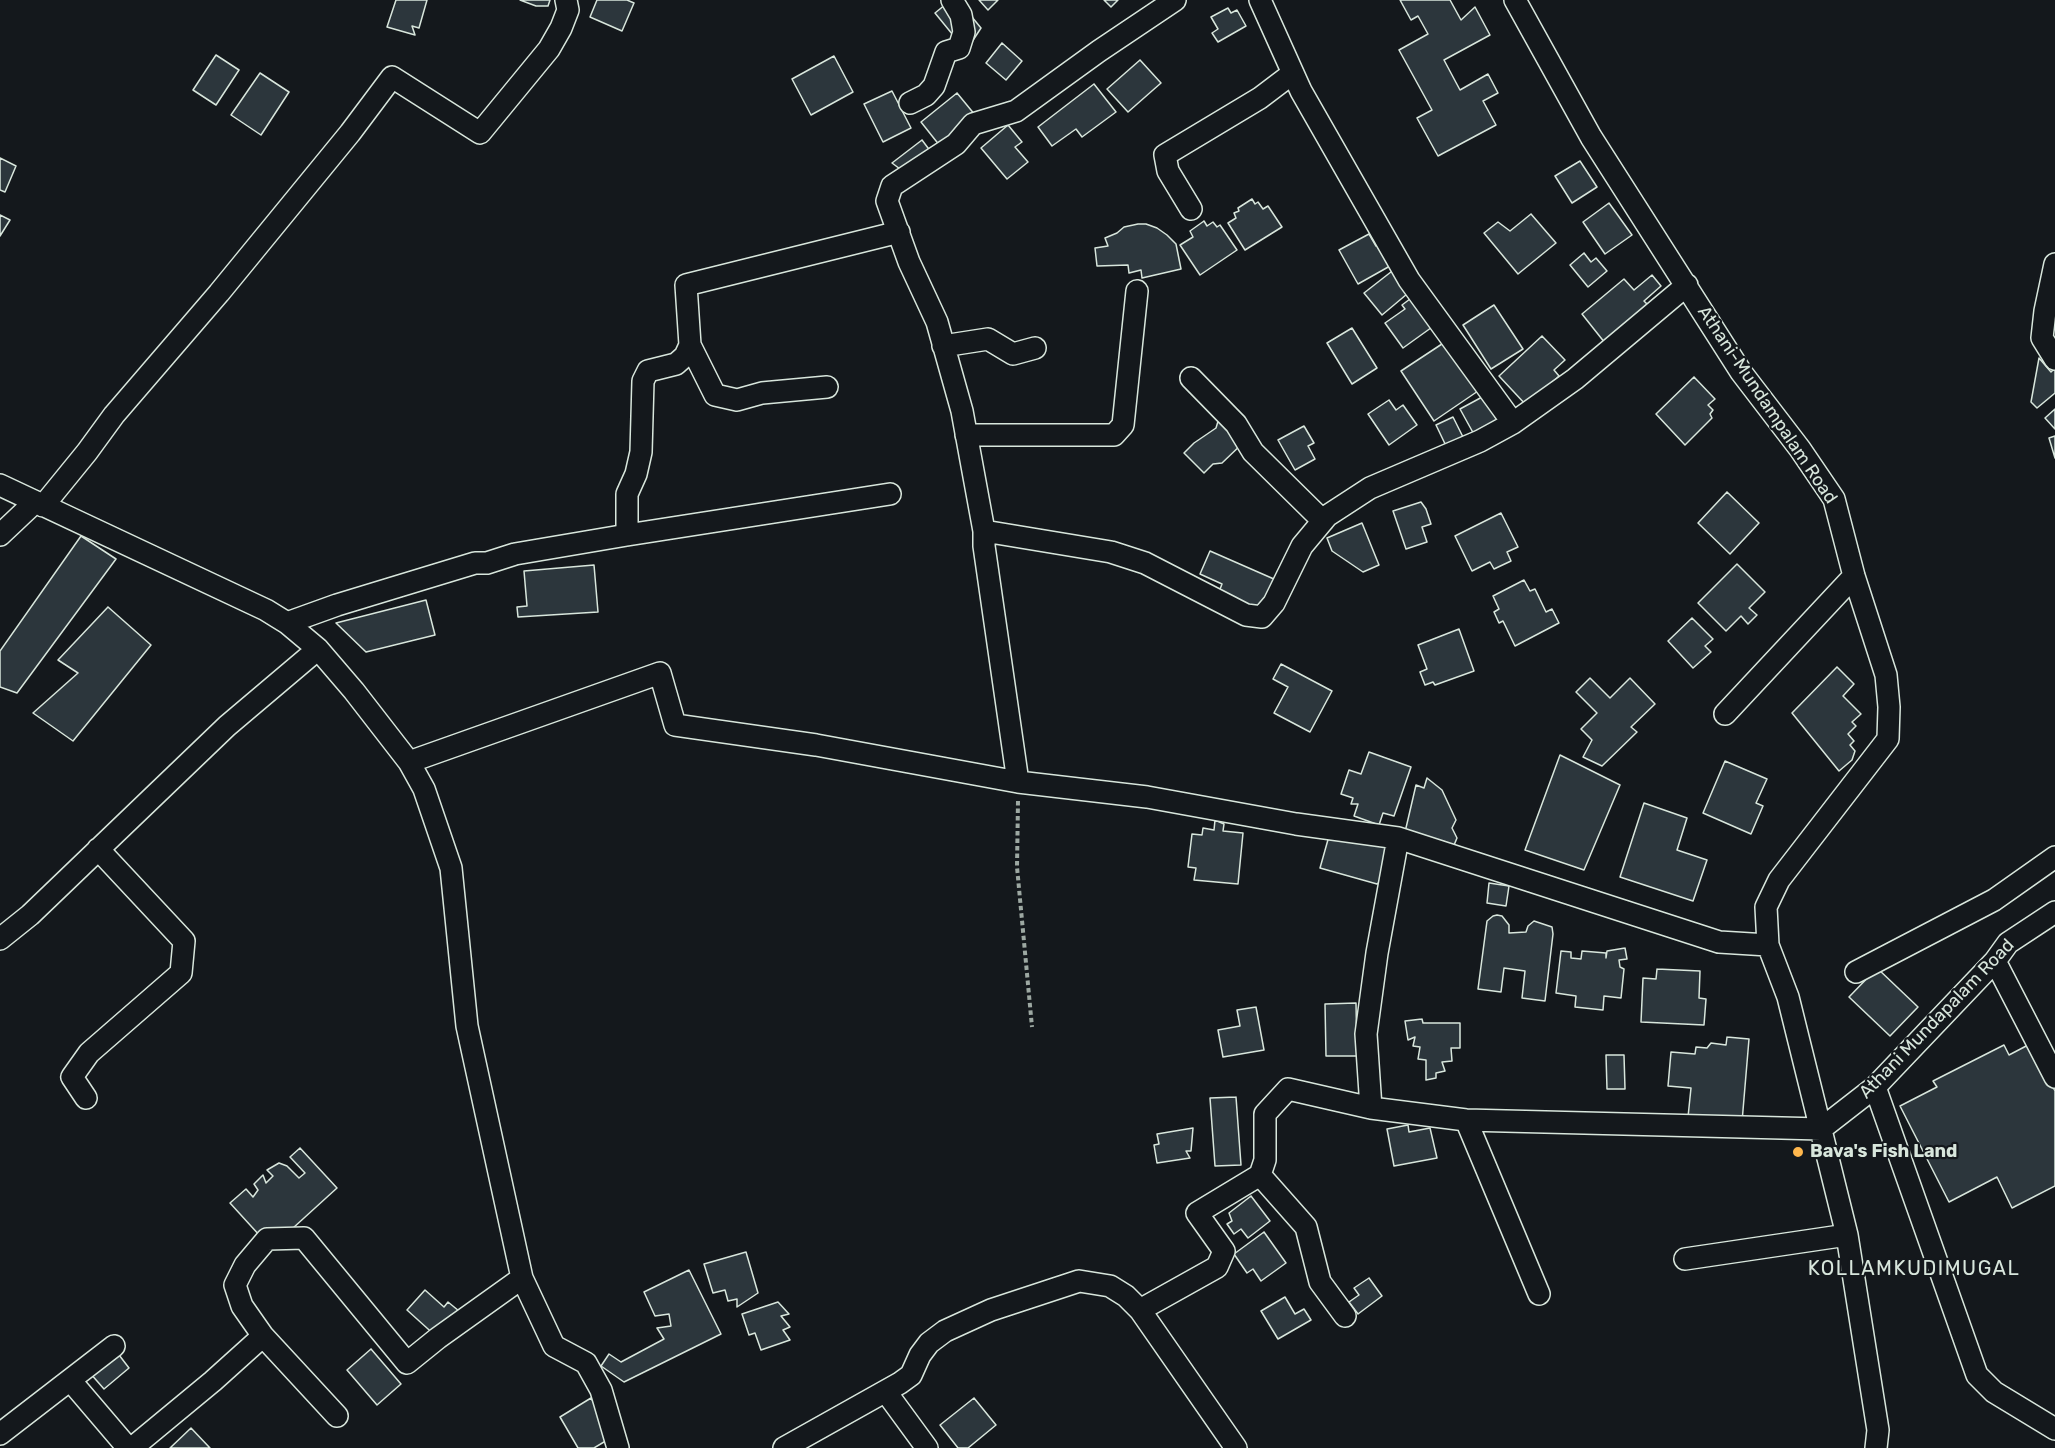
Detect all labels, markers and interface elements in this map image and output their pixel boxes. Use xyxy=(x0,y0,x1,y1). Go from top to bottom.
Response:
street label: Athani-Mundampalam Road xyxy=(1693,302,1841,508)
street label: Athani Mundapalam Road xyxy=(1855,935,2019,1103)
place label: Bava's Fish Land xyxy=(1810,1141,1957,1163)
marker: Bava's Fish Land xyxy=(1791,1145,1805,1159)
district label: KOLLAMKUDIMUGAL xyxy=(1808,1257,2020,1281)

